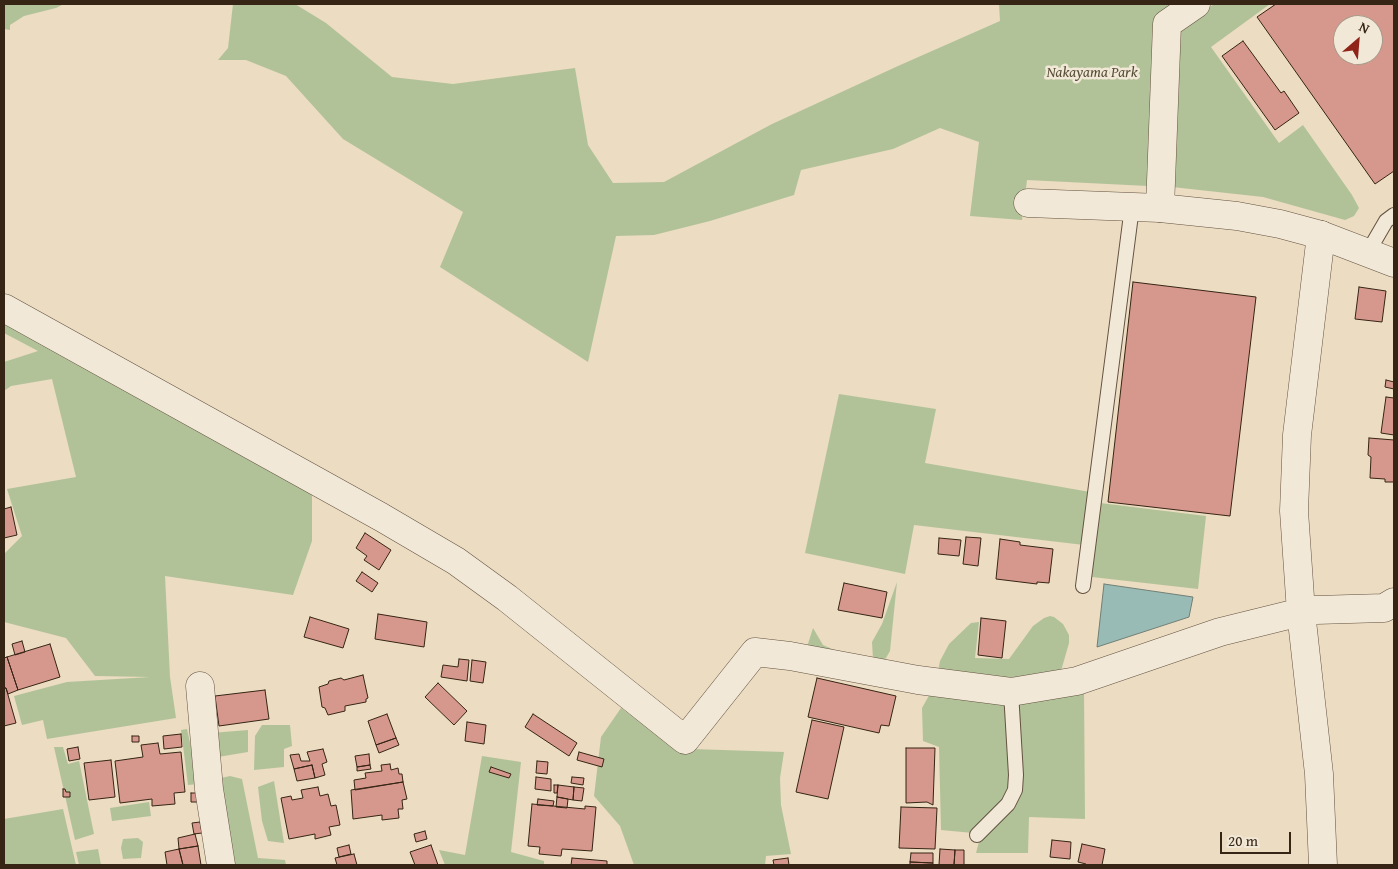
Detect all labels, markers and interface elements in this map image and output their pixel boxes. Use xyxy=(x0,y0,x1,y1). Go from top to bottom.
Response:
north arrow xyxy=(1333,15,1383,65)
text: N xyxy=(1356,16,1373,39)
park label: Nakayama Park xyxy=(1046,64,1138,82)
scale bar xyxy=(1223,822,1294,854)
text: 20 m xyxy=(1228,830,1258,851)

